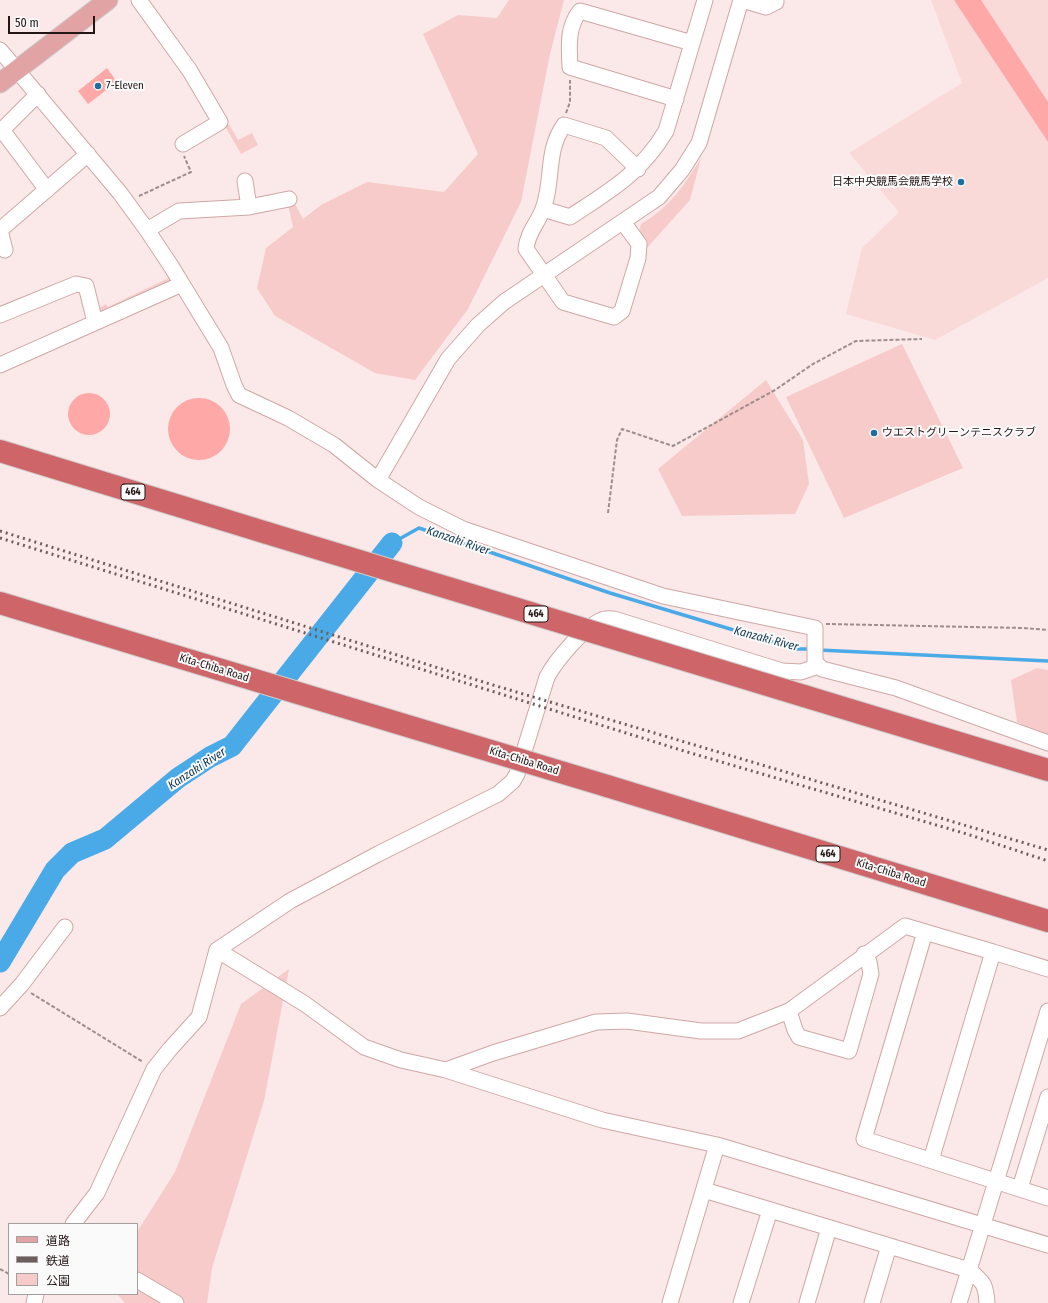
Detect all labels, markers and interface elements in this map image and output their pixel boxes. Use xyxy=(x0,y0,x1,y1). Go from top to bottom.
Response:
scale bar xyxy=(10,8,97,34)
text: 50 m xyxy=(15,16,39,30)
place label: 7-Eleven xyxy=(106,79,144,93)
marker: 7-Eleven xyxy=(93,81,103,91)
place label: 日本中央競馬会競馬学校 xyxy=(832,175,953,189)
marker: 日本中央競馬会競馬学校 xyxy=(956,177,966,187)
place label: ウエストグリーンテニスクラブ xyxy=(882,426,1036,440)
marker: ウエストグリーンテニスクラブ xyxy=(869,428,879,438)
road number: 464 xyxy=(121,484,145,500)
water label: Kanzaki River xyxy=(424,523,492,559)
road number: 464 xyxy=(524,606,548,622)
water label: Kanzaki River xyxy=(732,624,800,654)
street label: Kita-Chiba Road xyxy=(178,651,250,685)
street label: Kita-Chiba Road xyxy=(488,744,560,778)
water label: Kanzaki River xyxy=(165,745,229,793)
road number: 464 xyxy=(816,846,840,862)
street label: Kita-Chiba Road xyxy=(855,856,927,890)
legend xyxy=(8,1223,138,1295)
text: 道路 xyxy=(46,1234,70,1248)
text: 鉄道 xyxy=(46,1254,70,1268)
text: 公園 xyxy=(46,1274,70,1288)

